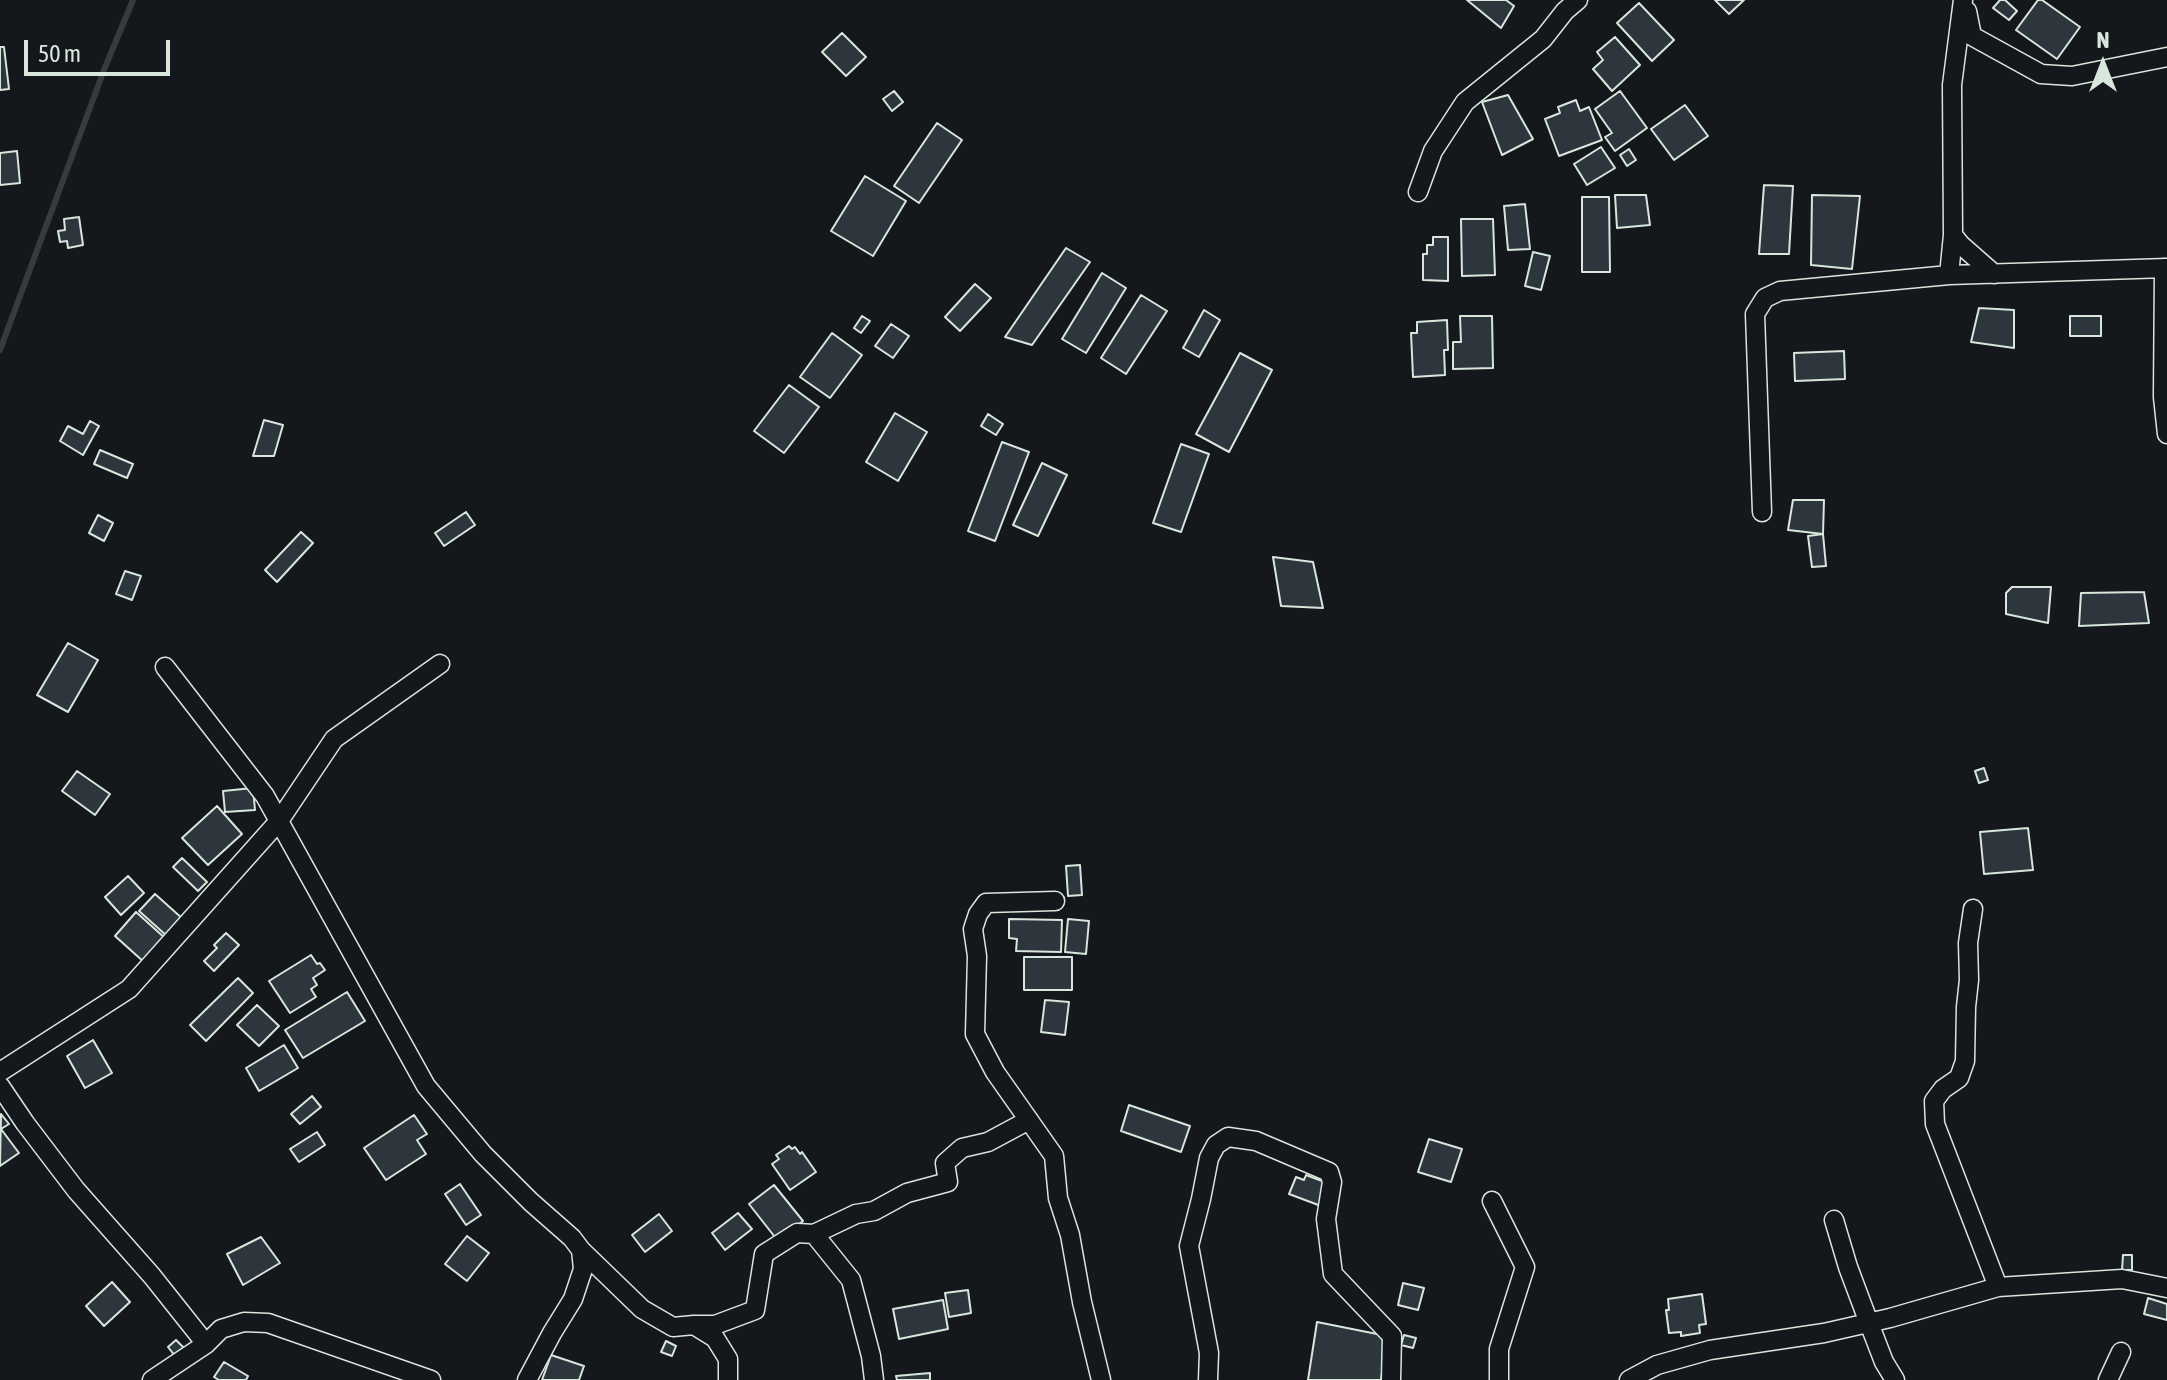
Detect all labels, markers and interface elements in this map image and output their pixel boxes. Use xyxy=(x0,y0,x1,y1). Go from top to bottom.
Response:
scale bar xyxy=(28,24,174,74)
north arrow xyxy=(2063,24,2143,104)
text: N xyxy=(2097,27,2109,53)
text: 50 m xyxy=(38,40,81,67)

